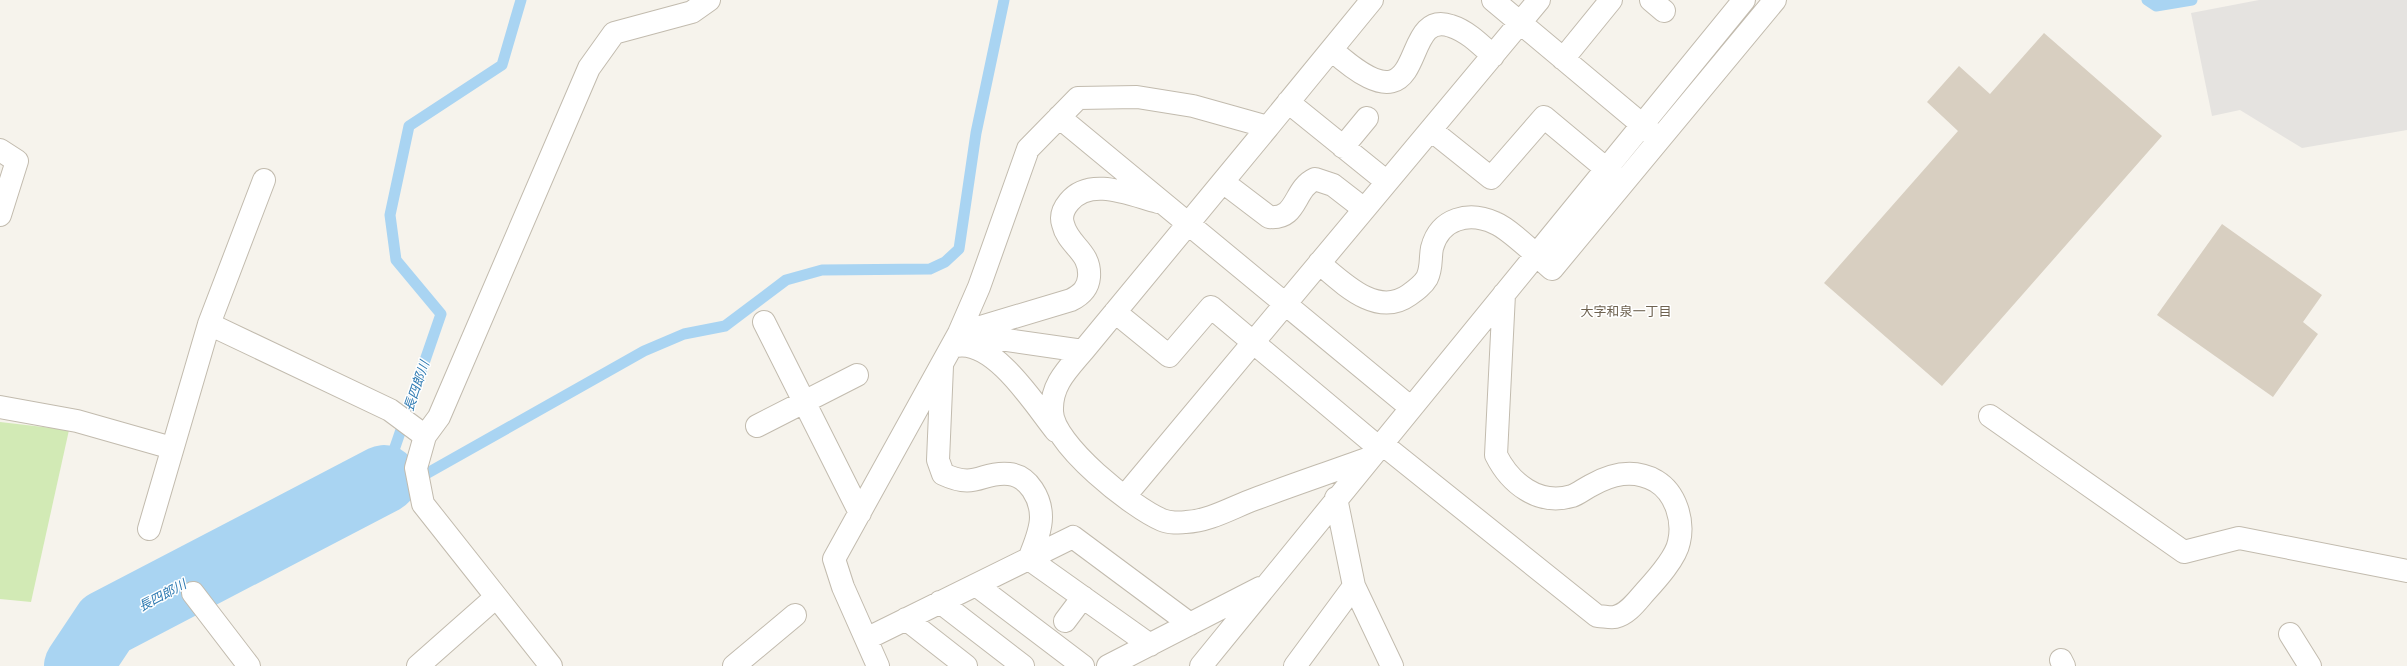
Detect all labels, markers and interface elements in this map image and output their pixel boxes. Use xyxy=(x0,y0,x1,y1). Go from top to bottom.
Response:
district label: 大字和泉一丁目 xyxy=(1580,304,1672,319)
water label: 長四郎川 xyxy=(401,357,433,413)
water label: 長四郎川 xyxy=(136,576,190,614)

